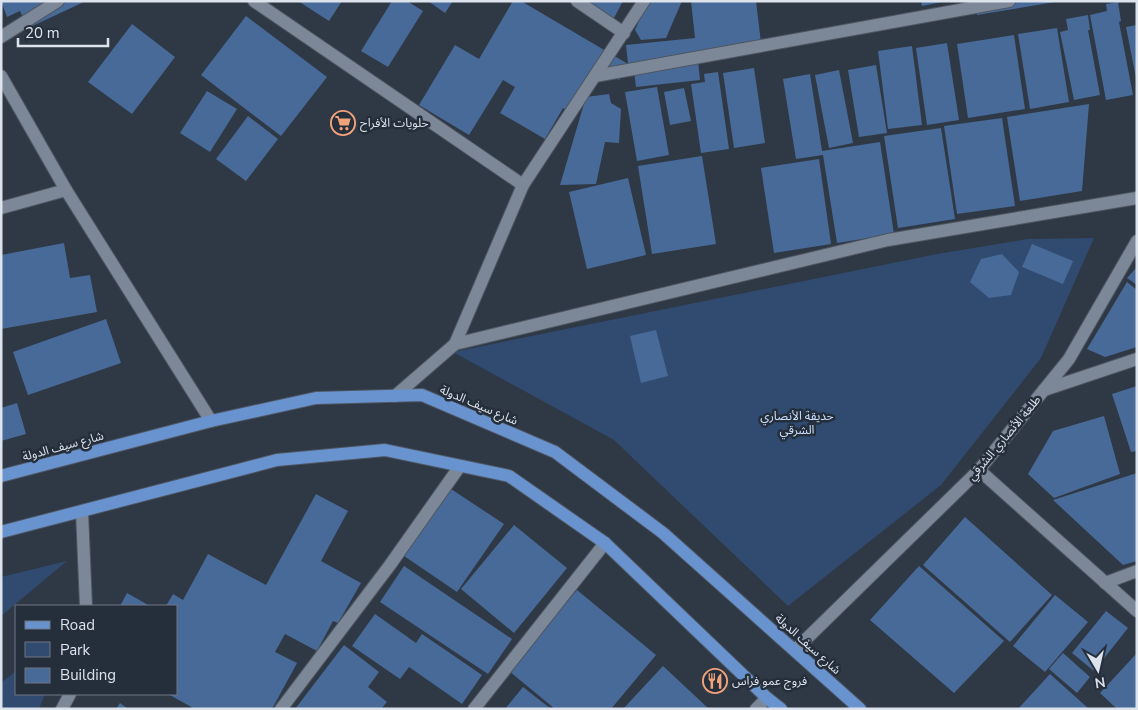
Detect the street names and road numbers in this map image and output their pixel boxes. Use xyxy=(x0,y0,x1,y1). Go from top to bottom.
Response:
street label: شارع سيف الدولة xyxy=(437,381,520,430)
street label: طلعة الأنصاري الشرقي xyxy=(964,392,1046,485)
street label: شارع سيف الدولة xyxy=(21,427,106,465)
street label: شارع سيف الدولة xyxy=(771,610,844,679)

